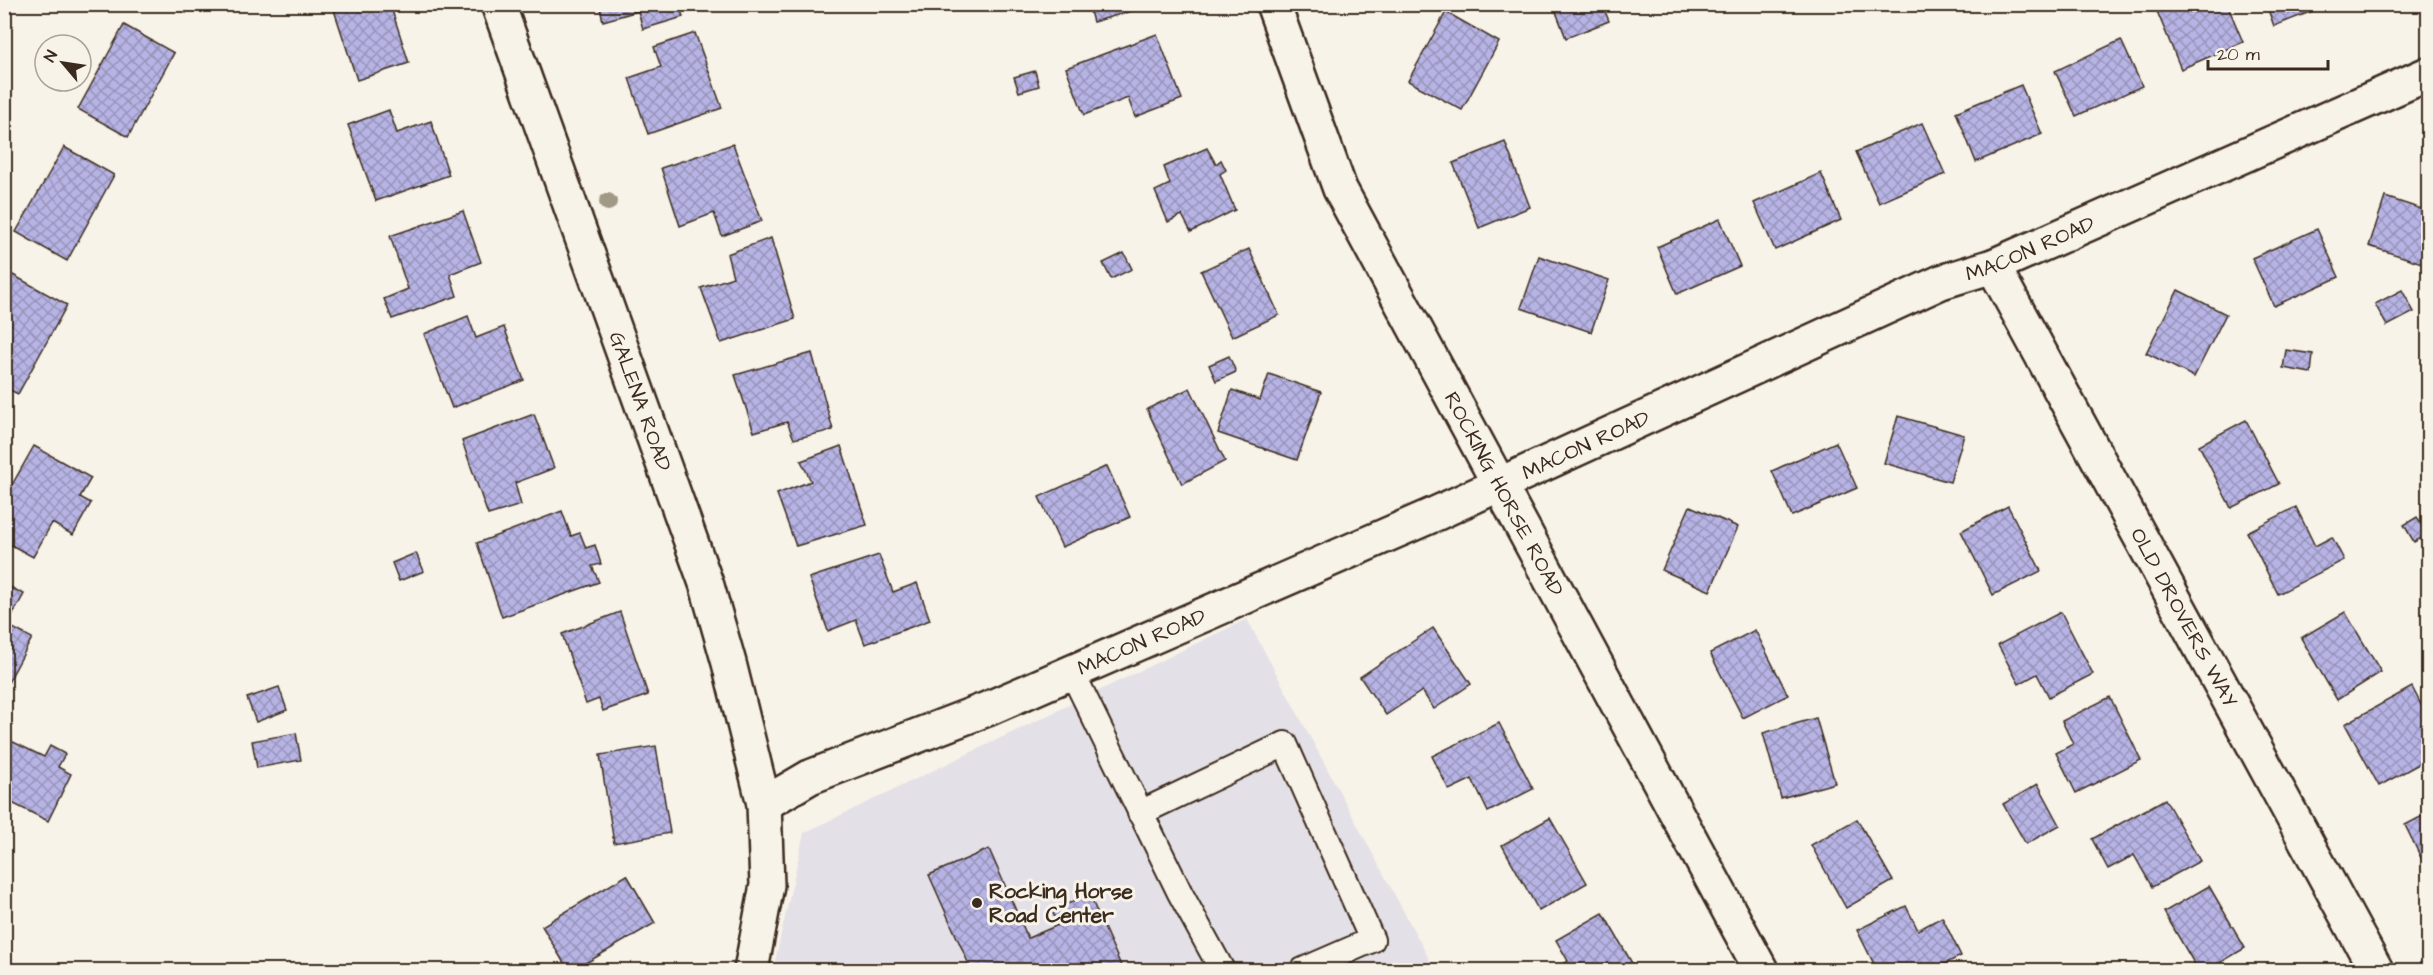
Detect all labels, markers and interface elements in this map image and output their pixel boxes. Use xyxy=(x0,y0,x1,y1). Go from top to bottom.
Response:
north arrow xyxy=(33,33,93,93)
scale bar xyxy=(2208,33,2328,71)
text: 20 m xyxy=(2217,42,2260,67)
text: N xyxy=(39,46,63,66)
street label: MACON ROAD xyxy=(1962,208,2099,288)
street label: GALENA ROAD xyxy=(602,327,679,475)
street label: ROCKING HORSE ROAD xyxy=(1437,386,1571,601)
street label: MACON ROAD xyxy=(1517,403,1655,487)
street label: OLD DROVERS WAY xyxy=(2124,522,2245,712)
street label: MACON ROAD xyxy=(1073,601,1211,682)
place label: Rocking Horse Road Center xyxy=(989,877,1134,930)
marker: Rocking Horse Road Center xyxy=(970,896,984,910)

